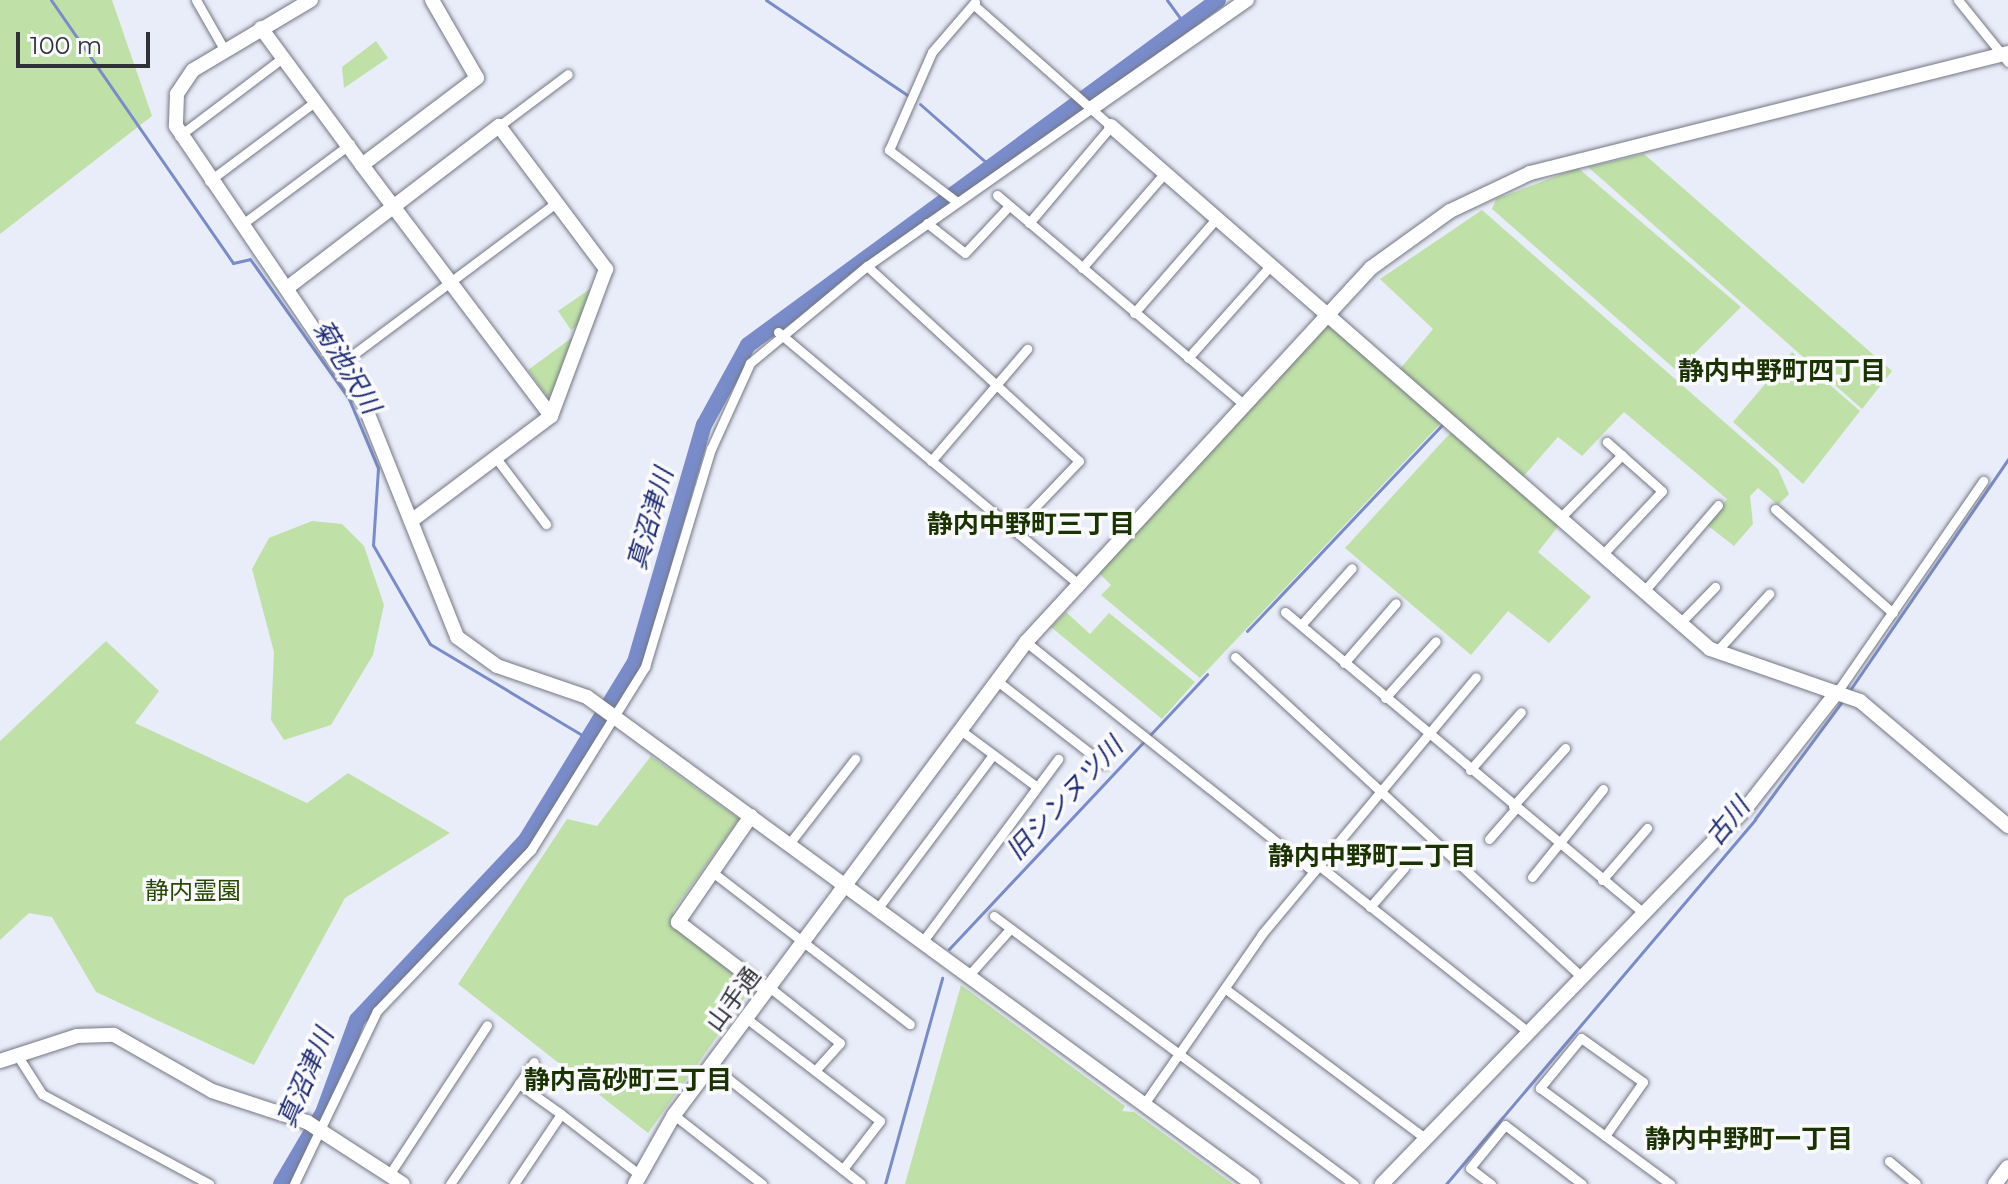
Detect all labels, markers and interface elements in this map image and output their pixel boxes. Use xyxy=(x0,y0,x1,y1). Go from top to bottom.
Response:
scale bar xyxy=(20,16,154,66)
text: 100 m xyxy=(30,31,102,60)
water label: 菊池沢川 xyxy=(306,314,386,420)
district label: 静内中野町四丁目 xyxy=(1678,356,1886,388)
water label: 真沼津川 xyxy=(622,465,680,573)
district label: 静内中野町三丁目 xyxy=(927,509,1135,541)
water label: 旧シンヌツ川 xyxy=(1000,731,1130,867)
water label: 古川 xyxy=(1700,792,1756,852)
district label: 静内中野町二丁目 xyxy=(1268,841,1476,873)
park label: 静内霊園 xyxy=(145,877,241,905)
street label: 山手通 xyxy=(700,962,766,1036)
water label: 真沼津川 xyxy=(271,1024,341,1132)
district label: 静内高砂町三丁目 xyxy=(524,1065,732,1097)
district label: 静内中野町一丁目 xyxy=(1645,1124,1853,1156)

